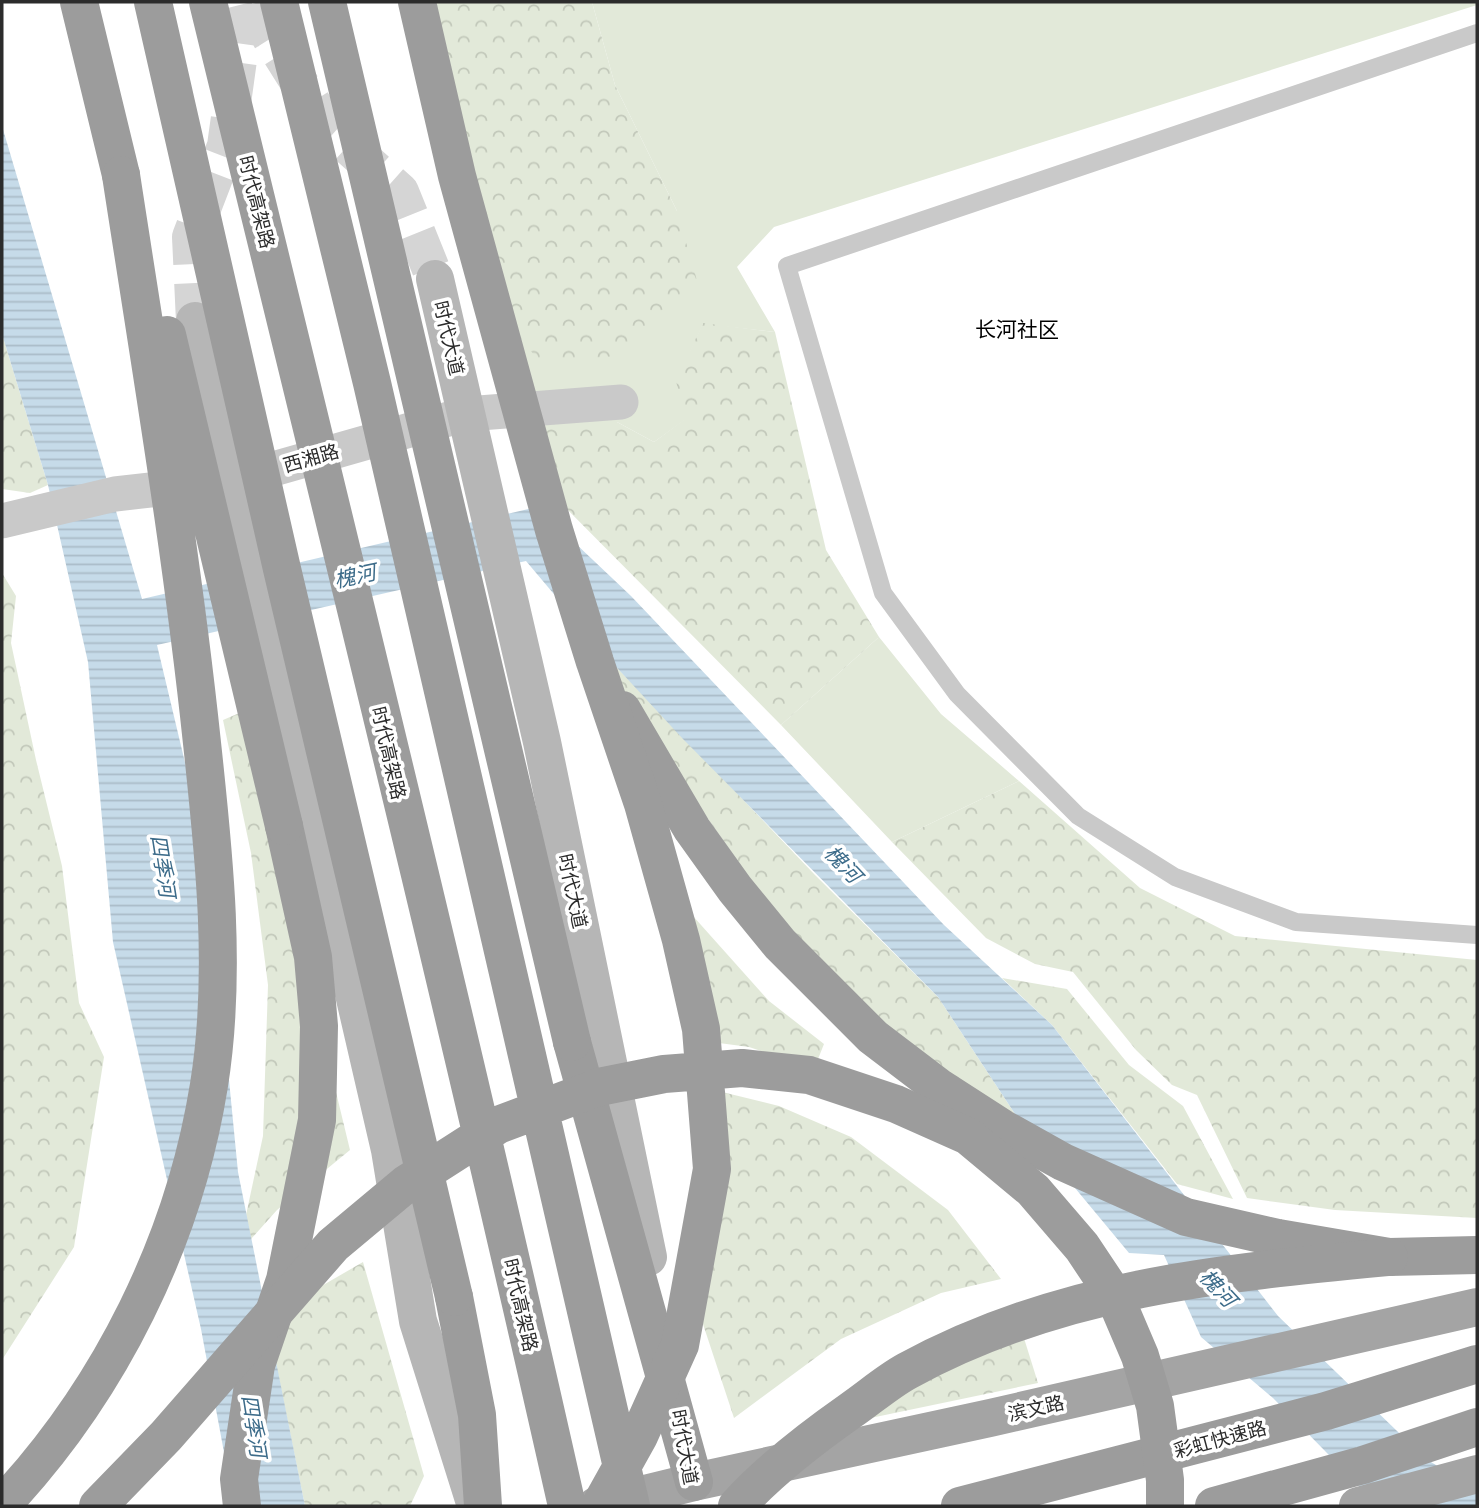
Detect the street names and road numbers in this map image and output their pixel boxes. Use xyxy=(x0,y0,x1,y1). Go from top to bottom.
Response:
street label: 时代高架路 xyxy=(234,153,280,251)
street label: 时代大道 xyxy=(429,298,469,378)
street label: 西湘路 xyxy=(280,439,342,477)
street label: 时代高架路 xyxy=(367,704,411,802)
street label: 时代大道 xyxy=(553,851,593,931)
street label: 时代高架路 xyxy=(499,1256,543,1354)
street label: 滨文路 xyxy=(1006,1390,1066,1426)
street label: 时代大道 xyxy=(667,1407,703,1487)
street label: 彩虹快速路 xyxy=(1171,1415,1269,1463)

